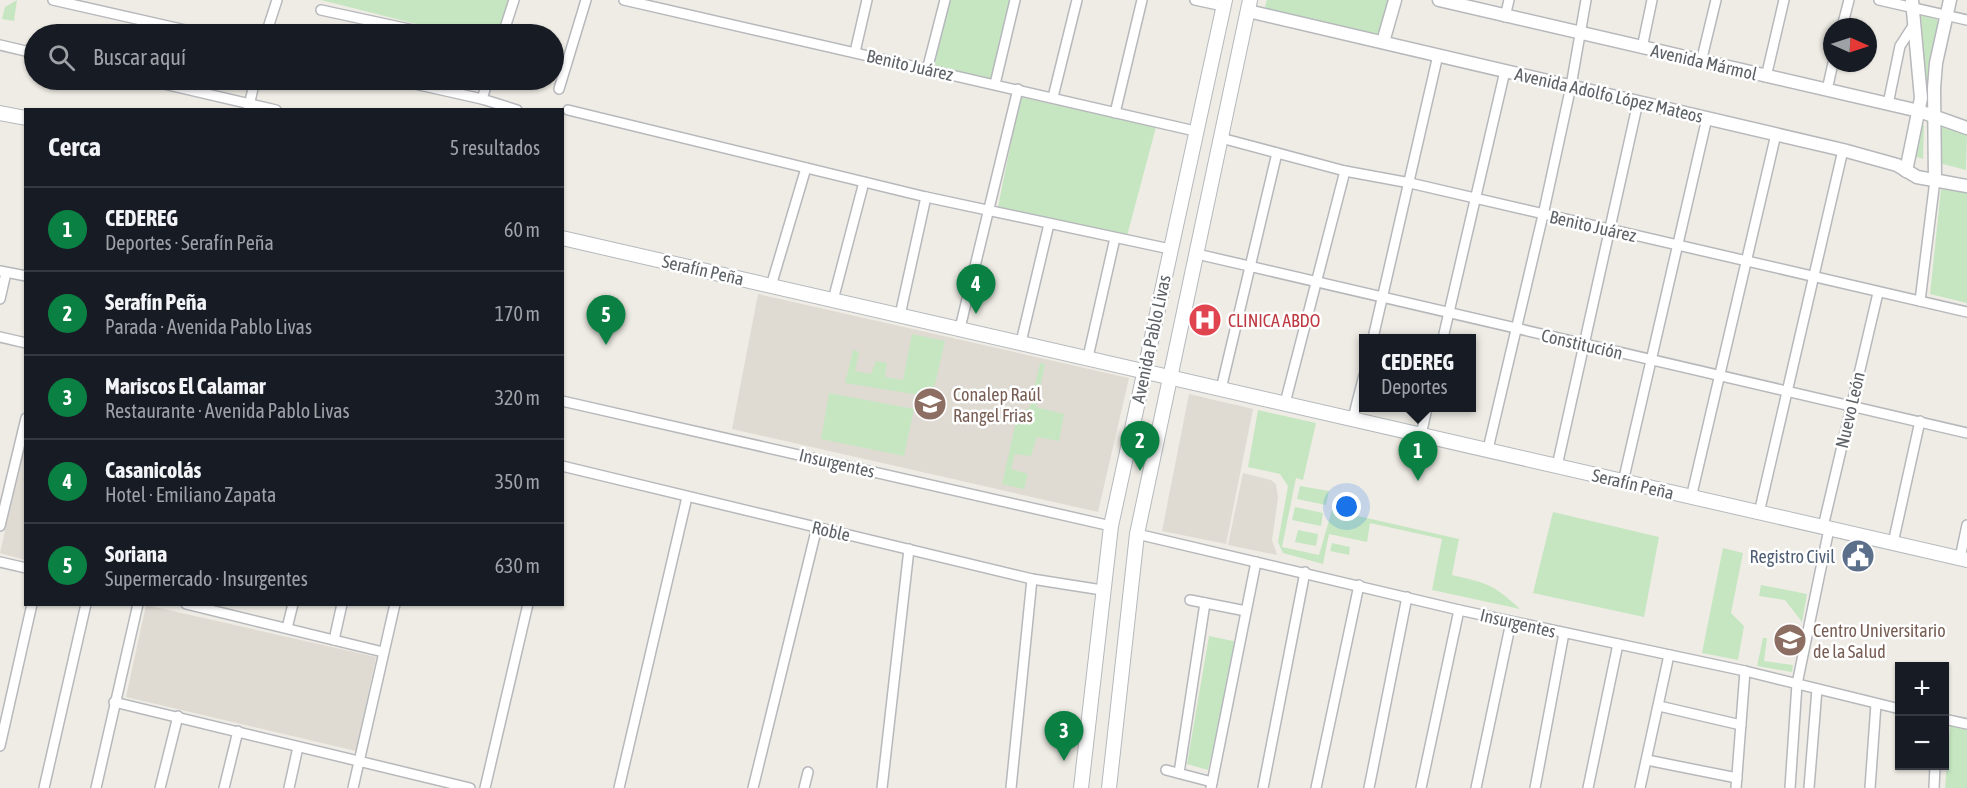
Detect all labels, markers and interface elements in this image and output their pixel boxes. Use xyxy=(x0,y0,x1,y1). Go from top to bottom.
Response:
north arrow xyxy=(1823,18,1877,72)
search box xyxy=(24,24,564,90)
street label: Avenida Mármol xyxy=(1649,40,1759,84)
icon: search xyxy=(45,41,78,74)
text: Buscar aquí xyxy=(93,44,186,70)
street label: Benito Juárez xyxy=(865,45,956,85)
street label: Avenida Adolfo López Mateos xyxy=(1513,63,1705,127)
text: Cerca xyxy=(48,132,101,162)
text: 5 resultados xyxy=(450,136,540,159)
text: CEDEREG xyxy=(105,205,178,231)
street label: Benito Juárez xyxy=(1548,206,1639,246)
text: 1 xyxy=(63,218,72,241)
text: 60 m xyxy=(504,218,540,241)
text: Deportes · Serafín Peña xyxy=(105,231,274,254)
street label: Serafín Peña xyxy=(660,250,746,290)
pin: 4 xyxy=(956,264,996,314)
street label: Avenida Pablo Livas xyxy=(1127,273,1175,405)
text: Serafín Peña xyxy=(105,289,207,315)
pin: 5 xyxy=(586,296,626,345)
text: 2 xyxy=(63,302,72,325)
text: 170 m xyxy=(495,302,540,325)
hospital icon: CLINICA ABDO xyxy=(1187,302,1223,338)
place label: CLINICA ABDO xyxy=(1228,310,1320,331)
text: Parada · Avenida Pablo Livas xyxy=(105,315,312,338)
street label: Constitución xyxy=(1539,324,1625,364)
popup xyxy=(1359,334,1476,412)
text: CEDEREG xyxy=(1381,349,1454,375)
street label: Nuevo León xyxy=(1831,370,1869,450)
text: Mariscos El Calamar xyxy=(105,373,266,399)
text: Deportes xyxy=(1381,375,1448,398)
place label: Conalep Raúl Rangel Frias xyxy=(953,384,1041,426)
text: 3 xyxy=(63,386,72,409)
text: 320 m xyxy=(495,386,540,409)
school or university icon: Conalep Raúl Rangel Frias xyxy=(912,386,948,422)
text: Restaurante · Avenida Pablo Livas xyxy=(105,399,350,422)
pin: 2 xyxy=(1120,422,1160,471)
pin: 1 xyxy=(1398,432,1438,481)
street label: Insurgentes xyxy=(797,444,877,482)
text: Casanicolás xyxy=(105,457,201,483)
street label: Serafín Peña xyxy=(1590,464,1676,504)
text: 4 xyxy=(63,470,72,493)
text: 350 m xyxy=(495,470,540,493)
text: Hotel · Emiliano Zapata xyxy=(105,483,276,506)
your location xyxy=(1332,492,1361,521)
street label: Roble xyxy=(810,516,852,546)
public building icon: Registro Civil xyxy=(1840,538,1876,574)
text: Soriana xyxy=(105,541,167,567)
place label: Registro Civil xyxy=(1750,546,1835,567)
text: 5 xyxy=(63,554,72,577)
text: 630 m xyxy=(495,554,540,577)
text: Supermercado · Insurgentes xyxy=(105,567,308,590)
street label: Insurgentes xyxy=(1478,604,1558,642)
place label: Centro Universitario de la Salud xyxy=(1813,620,1946,662)
school or university icon: Centro Universitario de la Salud xyxy=(1772,622,1808,658)
map controls xyxy=(1895,662,1949,770)
button: + xyxy=(1895,662,1949,716)
pin: 3 xyxy=(1044,712,1084,761)
button: − xyxy=(1895,716,1949,770)

